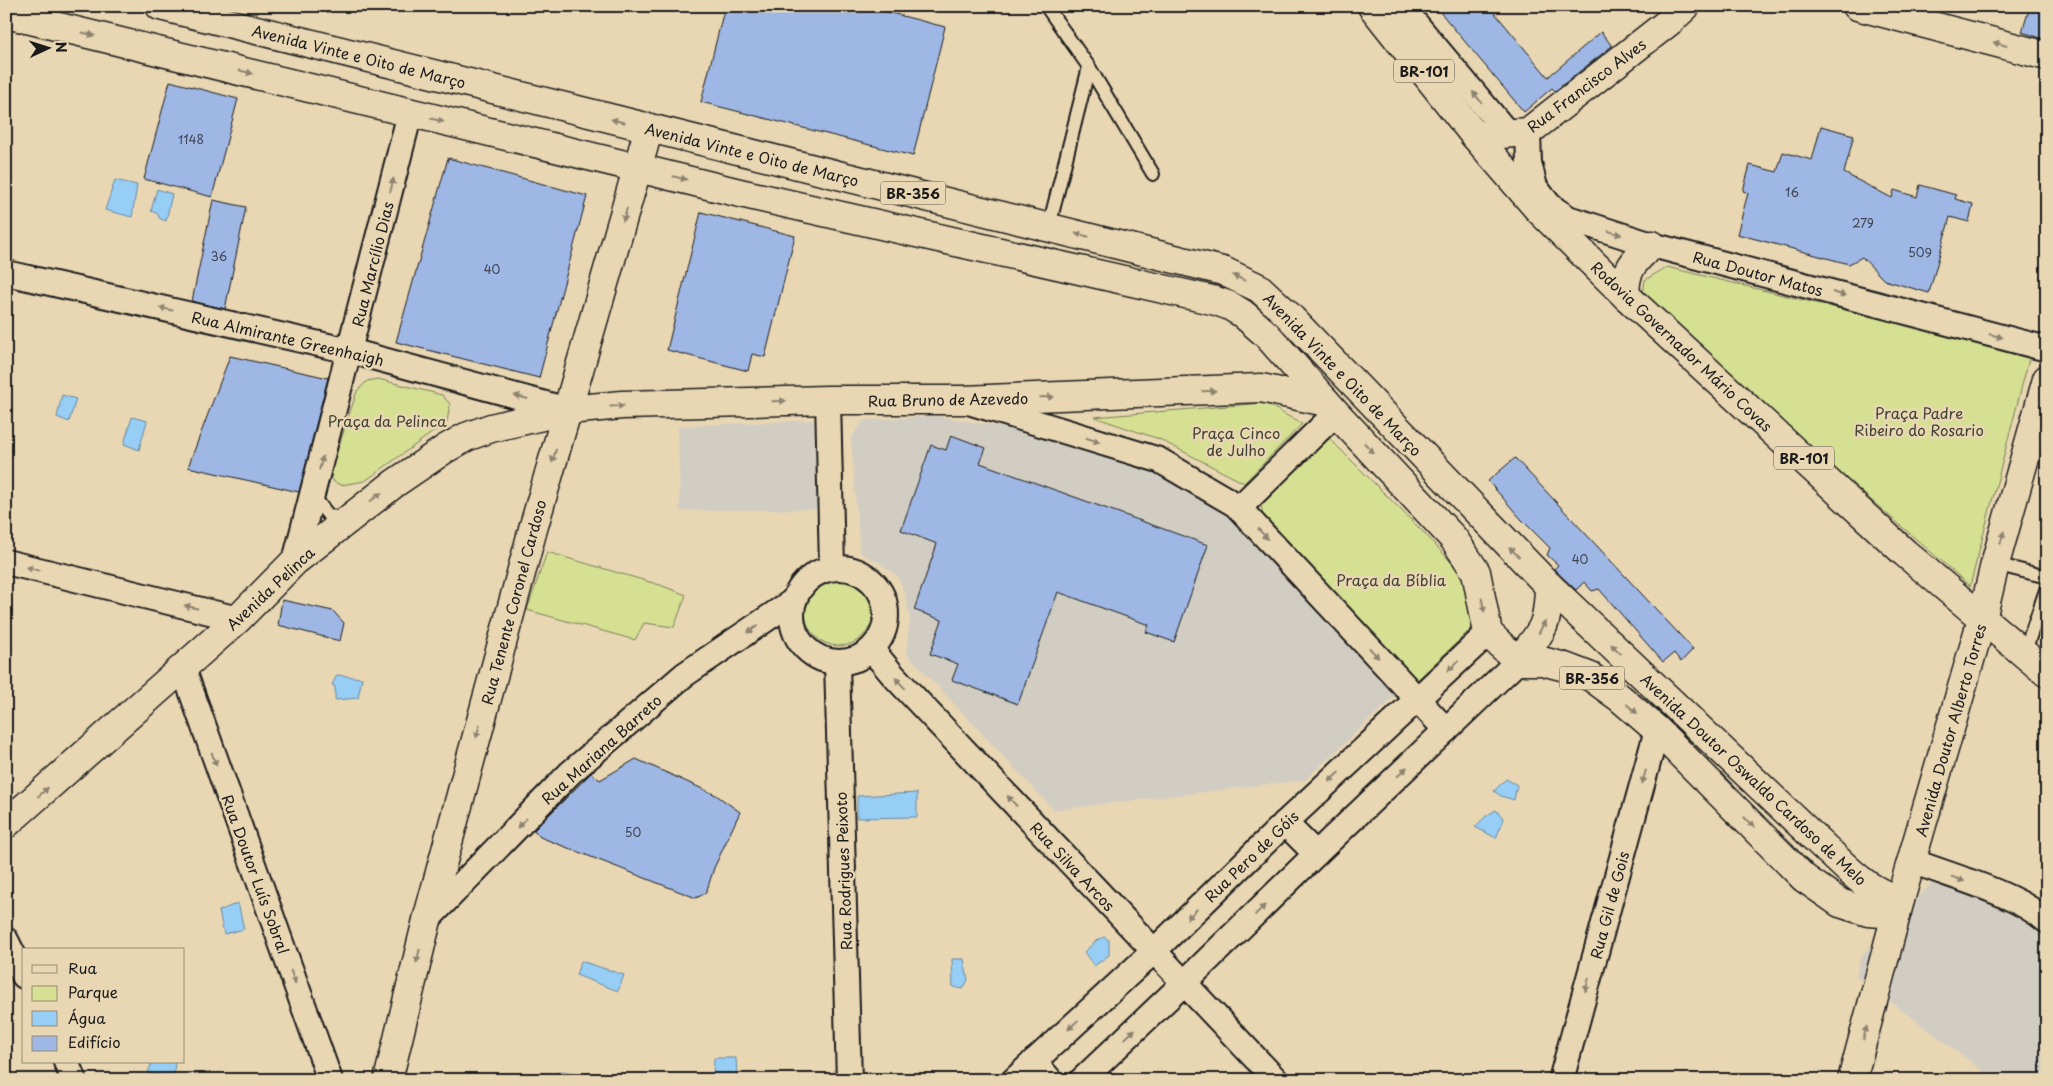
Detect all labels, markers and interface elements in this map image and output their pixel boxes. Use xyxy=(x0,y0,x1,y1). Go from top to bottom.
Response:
street label: Avenida Vinte e Oito de Março xyxy=(250,18,468,94)
north arrow xyxy=(22,22,72,72)
one-way arrow xyxy=(80,30,95,38)
street label: Rua Francisco Alves xyxy=(1522,32,1650,138)
one-way arrow xyxy=(1992,40,2007,48)
text: N xyxy=(51,41,72,53)
road number: BR-101 xyxy=(1394,59,1454,82)
one-way arrow xyxy=(238,68,253,76)
one-way arrow xyxy=(1472,91,1483,104)
one-way arrow xyxy=(430,116,445,124)
street label: Avenida Vinte e Oito de Março xyxy=(643,116,861,192)
one-way arrow xyxy=(611,117,626,125)
house number: 1148 xyxy=(178,130,204,148)
one-way arrow xyxy=(673,174,688,182)
one-way arrow xyxy=(388,177,396,192)
road number: BR-356 xyxy=(880,182,946,204)
house number: 16 xyxy=(1785,183,1799,201)
street label: Rua Marcílio Dias xyxy=(345,199,399,329)
one-way arrow xyxy=(621,208,629,223)
house number: 279 xyxy=(1852,214,1874,232)
one-way arrow xyxy=(1607,230,1622,237)
one-way arrow xyxy=(1075,231,1090,239)
house number: 509 xyxy=(1908,243,1932,261)
street label: Rua Doutor Matos xyxy=(1690,245,1826,301)
house number: 36 xyxy=(211,247,227,265)
street label: Rodovia Governador Mário Covas xyxy=(1586,255,1778,437)
house number: 40 xyxy=(484,260,501,278)
one-way arrow xyxy=(1232,273,1246,281)
street label: Avenida Vinte e Oito de Março xyxy=(1258,287,1428,461)
one-way arrow xyxy=(1831,291,1846,299)
one-way arrow xyxy=(159,305,174,313)
street label: Rua Almirante Greenhaigh xyxy=(189,305,387,371)
one-way arrow xyxy=(1989,332,2004,340)
street label: Rua Bruno de Azevedo xyxy=(868,386,1028,412)
one-way arrow xyxy=(1202,386,1218,394)
one-way arrow xyxy=(514,393,529,401)
one-way arrow xyxy=(1039,393,1055,401)
one-way arrow xyxy=(772,397,788,405)
one-way arrow xyxy=(609,401,625,409)
park label: Praça Padre Ribeiro do Rosario xyxy=(1854,401,1984,441)
park label: Praça da Pelinca xyxy=(327,409,447,432)
park label: Praça Cinco de Julho xyxy=(1192,421,1280,461)
one-way arrow xyxy=(1086,436,1101,444)
one-way arrow xyxy=(1363,442,1375,454)
road number: BR-101 xyxy=(1774,446,1834,469)
one-way arrow xyxy=(549,449,557,464)
one-way arrow xyxy=(317,455,325,470)
one-way arrow xyxy=(369,492,382,503)
street label: Rua Tenente Coronel Cardoso xyxy=(475,497,551,707)
one-way arrow xyxy=(1257,528,1269,540)
one-way arrow xyxy=(1998,531,2006,546)
street label: Avenida Pelinca xyxy=(221,540,320,635)
one-way arrow xyxy=(1509,546,1521,558)
house number: 40 xyxy=(1572,550,1589,568)
one-way arrow xyxy=(25,565,40,573)
park label: Praça da Bíblia xyxy=(1336,568,1447,591)
one-way arrow xyxy=(1479,597,1487,613)
one-way arrow xyxy=(183,603,198,611)
one-way arrow xyxy=(1539,620,1547,634)
street label: Avenida Doutor Alberto Torres xyxy=(1909,621,1991,839)
one-way arrow xyxy=(746,624,760,634)
one-way arrow xyxy=(1611,643,1623,655)
one-way arrow xyxy=(1368,646,1380,658)
one-way arrow xyxy=(1447,660,1459,672)
road number: BR-356 xyxy=(1560,666,1624,690)
street label: Avenida Doutor Oswaldo Cardoso de Melo xyxy=(1636,668,1872,890)
one-way arrow xyxy=(894,677,906,689)
street label: Rua Mariana Barreto xyxy=(536,689,666,809)
one-way arrow xyxy=(1626,703,1638,715)
one-way arrow xyxy=(474,724,482,739)
one-way arrow xyxy=(211,751,219,766)
one-way arrow xyxy=(1395,766,1407,778)
one-way arrow xyxy=(1640,770,1648,785)
one-way arrow xyxy=(1328,772,1340,783)
one-way arrow xyxy=(36,786,48,798)
street label: Rua Doutor Luís Sobral xyxy=(216,791,296,957)
street label: Rua Rodrigues Peixoto xyxy=(829,791,857,951)
one-way arrow xyxy=(1006,796,1018,808)
street label: Rua Pero de Góis xyxy=(1199,805,1303,907)
one-way arrow xyxy=(516,816,528,828)
street label: Rua Silva Arcos xyxy=(1025,816,1121,916)
one-way arrow xyxy=(1742,816,1754,828)
house number: 50 xyxy=(625,823,641,841)
street label: Rua Gil de Gois xyxy=(1584,848,1634,961)
one-way arrow xyxy=(1951,875,1965,883)
one-way arrow xyxy=(1253,904,1265,916)
one-way arrow xyxy=(1186,908,1198,920)
legend xyxy=(22,948,185,1064)
one-way arrow xyxy=(414,948,422,963)
text: Rua xyxy=(68,956,97,979)
one-way arrow xyxy=(290,970,297,985)
one-way arrow xyxy=(1583,977,1591,992)
text: Parque xyxy=(68,980,118,1003)
text: Água xyxy=(68,1006,106,1029)
one-way arrow xyxy=(1067,1019,1079,1031)
one-way arrow xyxy=(1861,1025,1869,1040)
one-way arrow xyxy=(1124,1028,1136,1040)
text: Edifício xyxy=(68,1030,121,1053)

